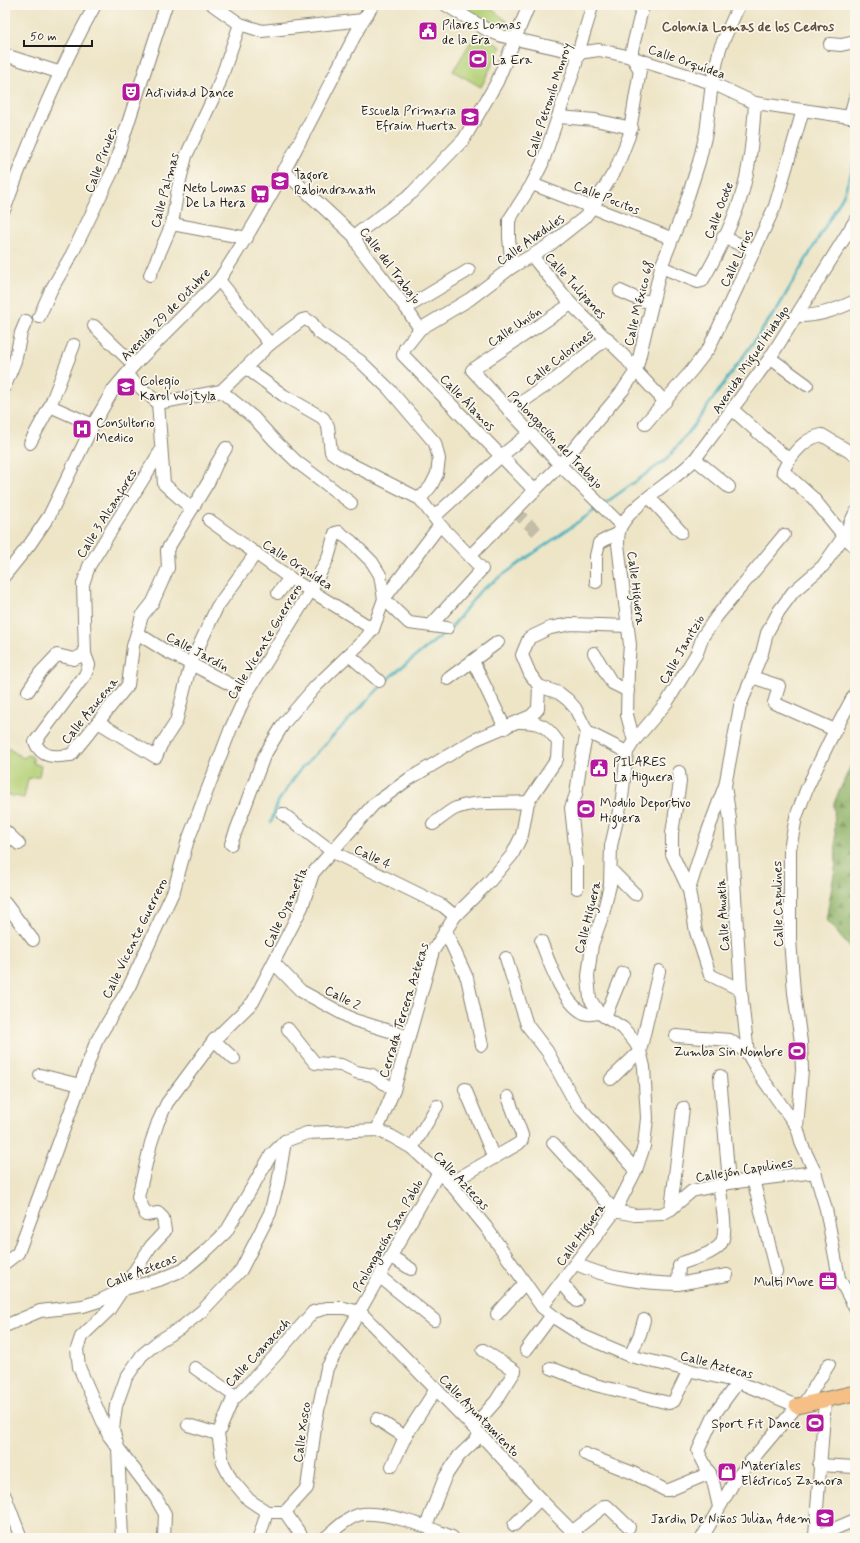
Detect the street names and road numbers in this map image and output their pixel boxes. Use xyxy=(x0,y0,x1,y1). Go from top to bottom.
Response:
street label: Calle Petronilo Monroy xyxy=(523,41,576,160)
street label: Calle Orquídea xyxy=(646,41,727,84)
street label: Calle Pirules xyxy=(81,125,122,195)
street label: Calle Palmas xyxy=(147,151,184,230)
street label: Calle Pocitos xyxy=(571,177,642,219)
street label: Calle Ocote xyxy=(701,179,738,241)
street label: Calle Abedules xyxy=(494,211,568,270)
street label: Calle del Trabajo xyxy=(355,224,424,308)
street label: Calle Lirios xyxy=(717,227,758,290)
street label: Calle Tulipanes xyxy=(540,249,609,323)
street label: Calle México 68 xyxy=(621,259,658,348)
street label: Avenida 29 de Octubre xyxy=(117,265,215,365)
street label: Avenida Miguel Hidalgo xyxy=(709,302,796,418)
street label: Calle Unión xyxy=(485,303,545,351)
street label: Calle Colorines xyxy=(522,326,598,390)
street label: Calle Álamos xyxy=(436,370,499,435)
street label: Prolongación del Trabajo xyxy=(503,387,606,493)
street label: Calle 3 Alcanfores xyxy=(73,466,143,563)
street label: Calle Orquídea xyxy=(259,536,336,594)
street label: Calle Higuera xyxy=(621,550,648,626)
street label: Calle Vicente Guerrero xyxy=(224,581,307,703)
street label: Calle Janitzio xyxy=(656,612,709,688)
street label: Calle Jardín xyxy=(163,629,232,676)
street label: Calle Azucena xyxy=(58,674,123,748)
street label: Calle 4 xyxy=(351,841,394,874)
street label: Calle Capulines xyxy=(769,860,788,947)
street label: Calle Oyametla xyxy=(260,864,313,951)
street label: Calle Vicente Guerrero xyxy=(99,876,172,1002)
street label: Calle Ahuatla xyxy=(713,878,734,952)
street label: Calle Higuera xyxy=(571,879,608,956)
street label: Cerrada Tercera Aztecas xyxy=(376,940,433,1080)
street label: Calle 2 xyxy=(322,982,364,1015)
street label: Calle Aztecas xyxy=(429,1148,493,1214)
street label: Callejón Capulines xyxy=(694,1154,794,1187)
street label: Prolongación San Pablo xyxy=(349,1176,428,1296)
street label: Calle Higuera xyxy=(553,1200,612,1271)
street label: Calle Aztecas xyxy=(104,1250,180,1293)
street label: Calle Coanacoch xyxy=(222,1315,295,1391)
street label: Calle Aztecas xyxy=(678,1348,755,1383)
street label: Calle Ayuntamiento xyxy=(435,1371,523,1461)
street label: Calle Xosco xyxy=(290,1400,315,1464)

